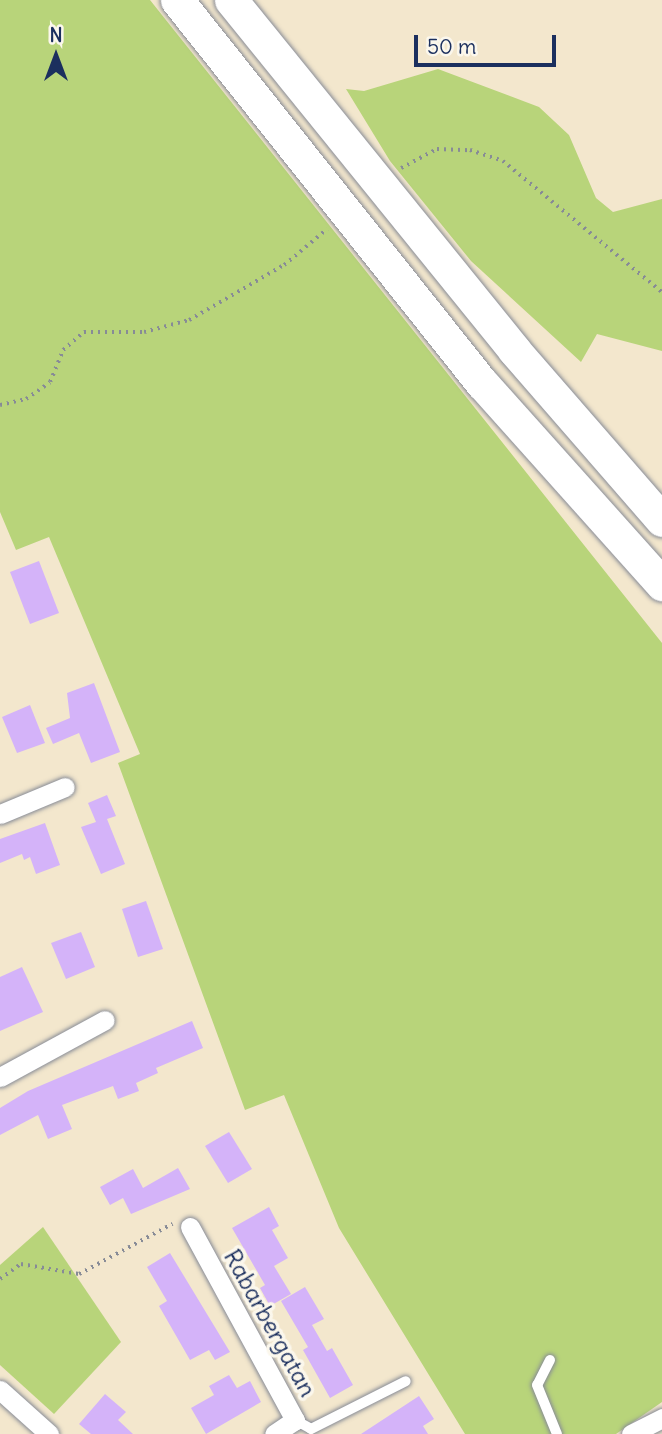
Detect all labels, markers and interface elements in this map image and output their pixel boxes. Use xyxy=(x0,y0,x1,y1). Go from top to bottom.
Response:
north arrow xyxy=(21,21,91,91)
scale bar xyxy=(417,21,559,65)
text: N xyxy=(49,23,63,47)
text: 50 m xyxy=(427,33,476,60)
street label: Rabarbergatan xyxy=(218,1244,322,1402)

